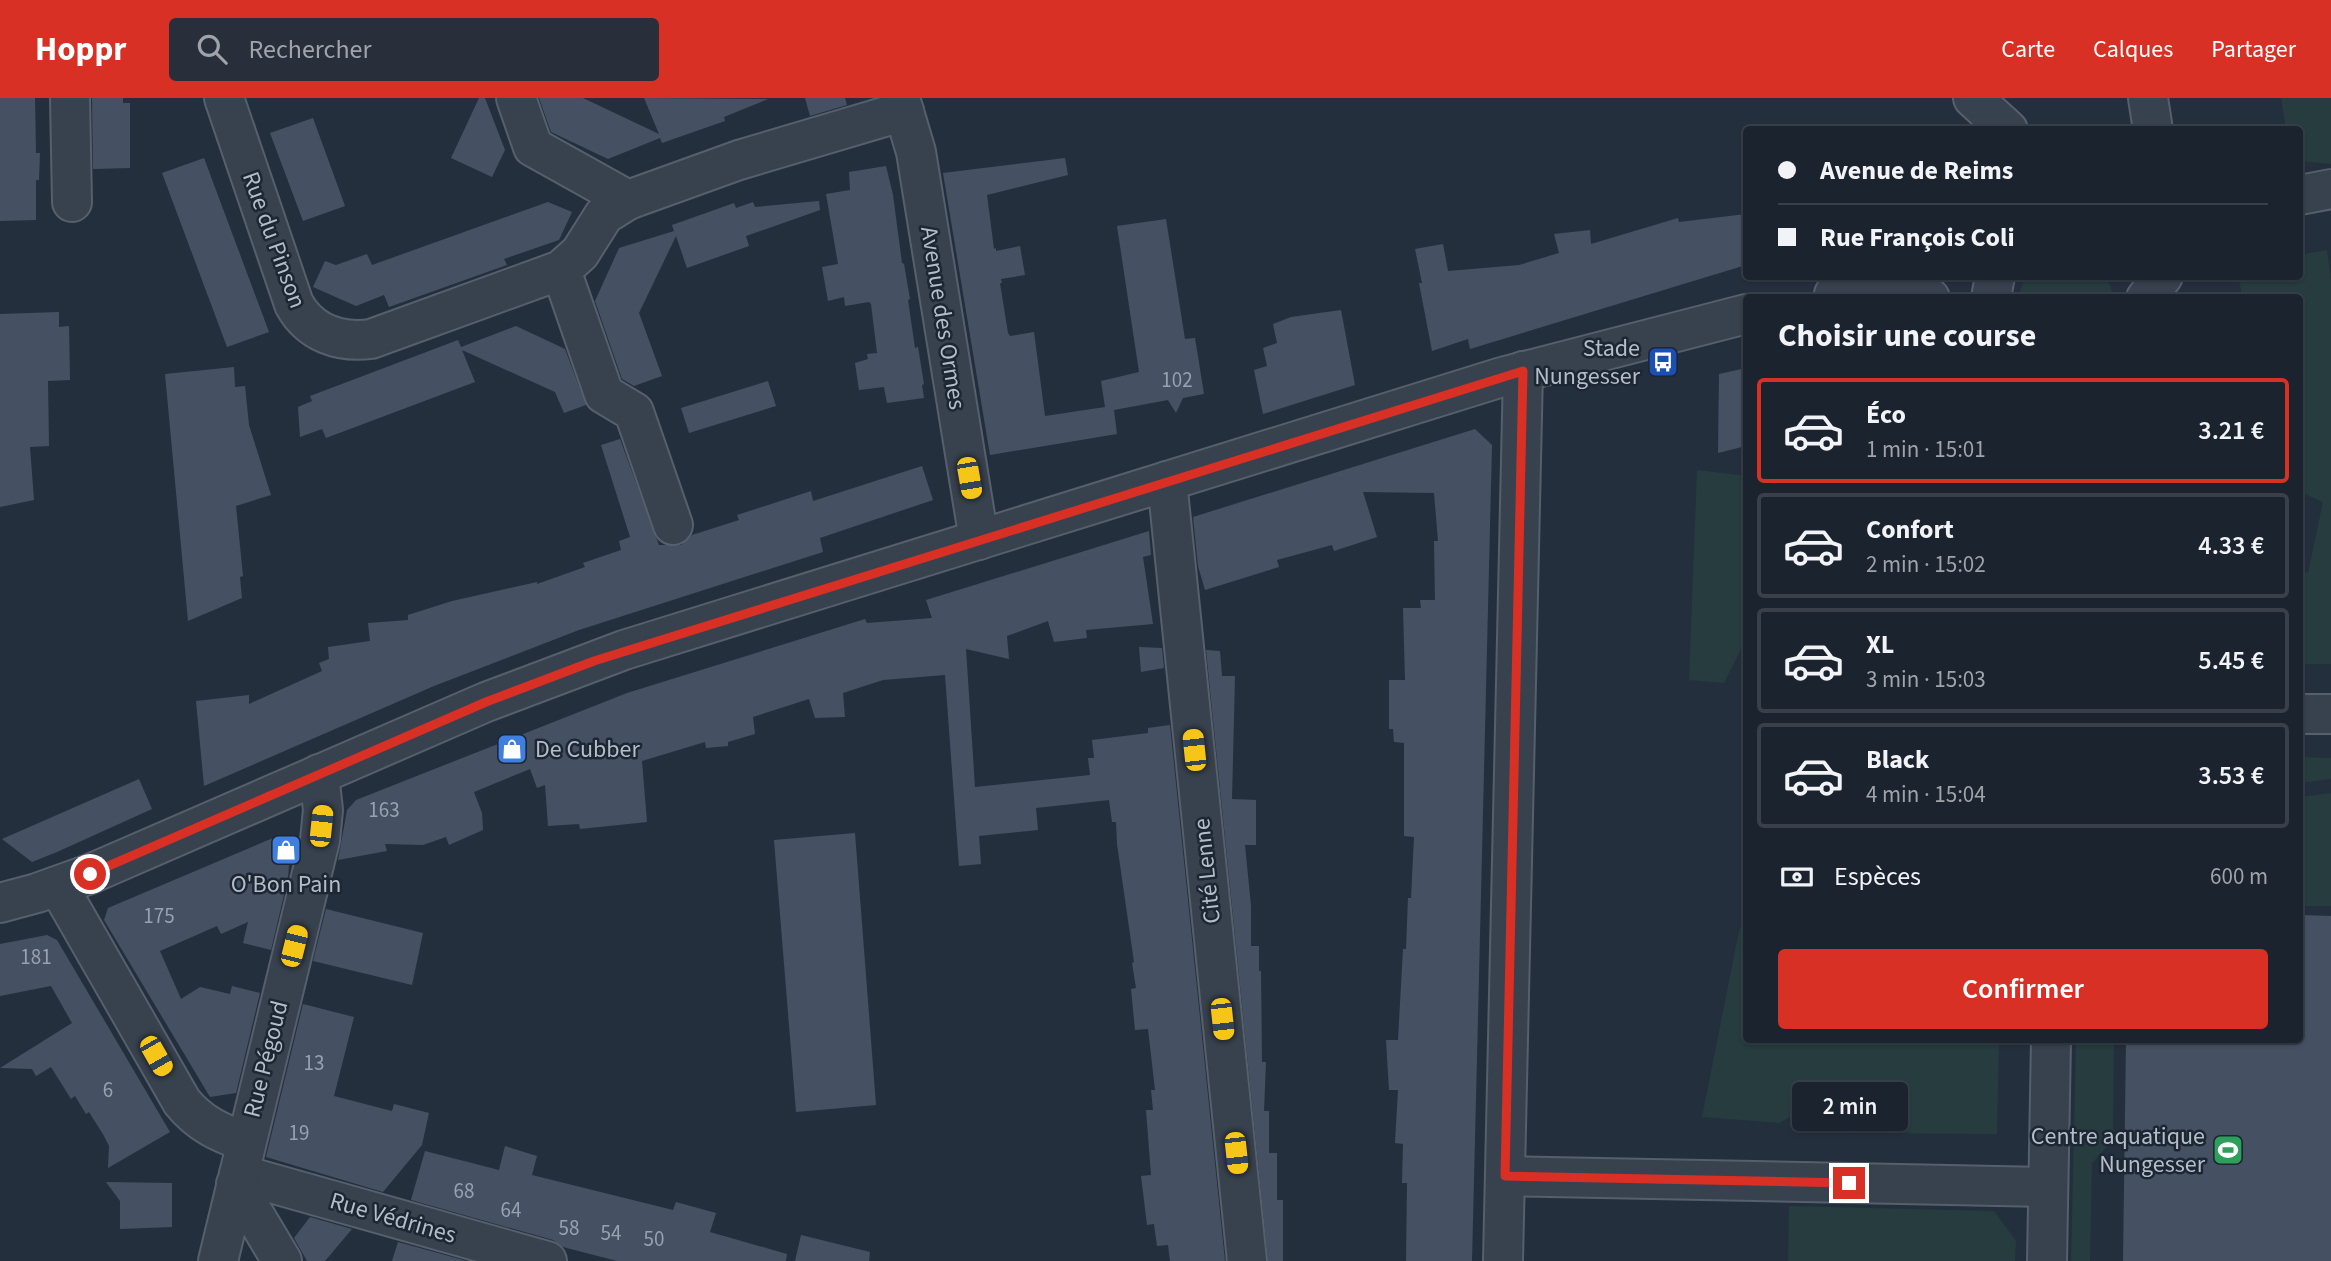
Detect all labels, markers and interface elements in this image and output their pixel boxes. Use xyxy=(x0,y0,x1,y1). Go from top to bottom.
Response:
search box xyxy=(169,18,659,81)
text: Hoppr xyxy=(35,26,127,73)
icon: search xyxy=(193,30,231,68)
text: Rechercher xyxy=(249,31,372,68)
text: Carte xyxy=(2001,32,2055,67)
text: Calques xyxy=(2093,32,2173,67)
text: Partager xyxy=(2211,32,2296,67)
text: Avenue de Reims xyxy=(1820,152,2013,189)
street label: Rue du Pinson xyxy=(233,167,315,313)
text: Rue François Coli xyxy=(1820,219,2015,256)
street label: Avenue des Ormes xyxy=(911,224,975,412)
text: Choisir une course xyxy=(1778,313,2036,359)
place label: Stade Nungesser xyxy=(1534,331,1641,394)
bus stop icon: Stade Nungesser xyxy=(1646,345,1680,379)
house number: 102 xyxy=(1161,365,1193,395)
text: Éco xyxy=(1866,396,1906,433)
icon: car xyxy=(1782,399,1845,462)
text: 3.21 € xyxy=(2198,412,2264,449)
text: 1 min · 15:01 xyxy=(1866,433,1986,466)
car xyxy=(956,455,983,501)
text: Confort xyxy=(1866,511,1954,548)
icon: car xyxy=(1782,514,1845,577)
text: 4.33 € xyxy=(2198,527,2264,564)
text: 2 min · 15:02 xyxy=(1866,548,1986,581)
text: XL xyxy=(1866,626,1894,663)
icon: car xyxy=(1782,629,1845,692)
text: 5.45 € xyxy=(2198,642,2264,679)
text: 3 min · 15:03 xyxy=(1866,663,1986,696)
car xyxy=(1182,728,1207,772)
shop icon: De Cubber xyxy=(495,732,529,766)
place label: De Cubber xyxy=(535,732,640,767)
text: Black xyxy=(1866,741,1929,778)
icon: car xyxy=(1782,744,1845,807)
text: 3.53 € xyxy=(2198,757,2264,794)
text: 4 min · 15:04 xyxy=(1866,778,1986,811)
house number: 163 xyxy=(368,795,400,825)
car xyxy=(309,804,334,848)
street label: Cité Lenne xyxy=(1184,817,1230,925)
shop icon: O'Bon Pain xyxy=(269,833,303,867)
route start xyxy=(74,858,106,890)
icon: cash xyxy=(1778,858,1816,896)
text: Espèces xyxy=(1834,858,1921,895)
text: 600 m xyxy=(2210,860,2268,893)
place label: O'Bon Pain xyxy=(231,867,341,902)
house number: 175 xyxy=(143,901,175,931)
car xyxy=(279,923,310,969)
house number: 181 xyxy=(20,942,52,972)
button: Confirmer xyxy=(1778,949,2268,1029)
street label: Rue Pégoud xyxy=(235,997,297,1121)
car xyxy=(1210,997,1235,1041)
car xyxy=(137,1033,176,1079)
house number: 13 xyxy=(304,1048,324,1078)
house number: 6 xyxy=(103,1075,113,1105)
callout: 2 min xyxy=(1791,1082,1907,1130)
text: 2 min xyxy=(1823,1090,1877,1123)
house number: 19 xyxy=(289,1118,309,1148)
place label: Centre aquatique Nungesser xyxy=(2031,1119,2206,1182)
car xyxy=(1224,1131,1249,1175)
sports icon: Centre aquatique Nungesser xyxy=(2211,1133,2245,1167)
route end xyxy=(1833,1167,1865,1199)
house number: 68 xyxy=(454,1176,474,1206)
street label: Rue Védrines xyxy=(326,1183,460,1253)
house number: 64 xyxy=(501,1195,521,1225)
house number: 58 xyxy=(559,1213,579,1243)
house number: 54 xyxy=(601,1218,621,1248)
house number: 50 xyxy=(644,1224,664,1254)

